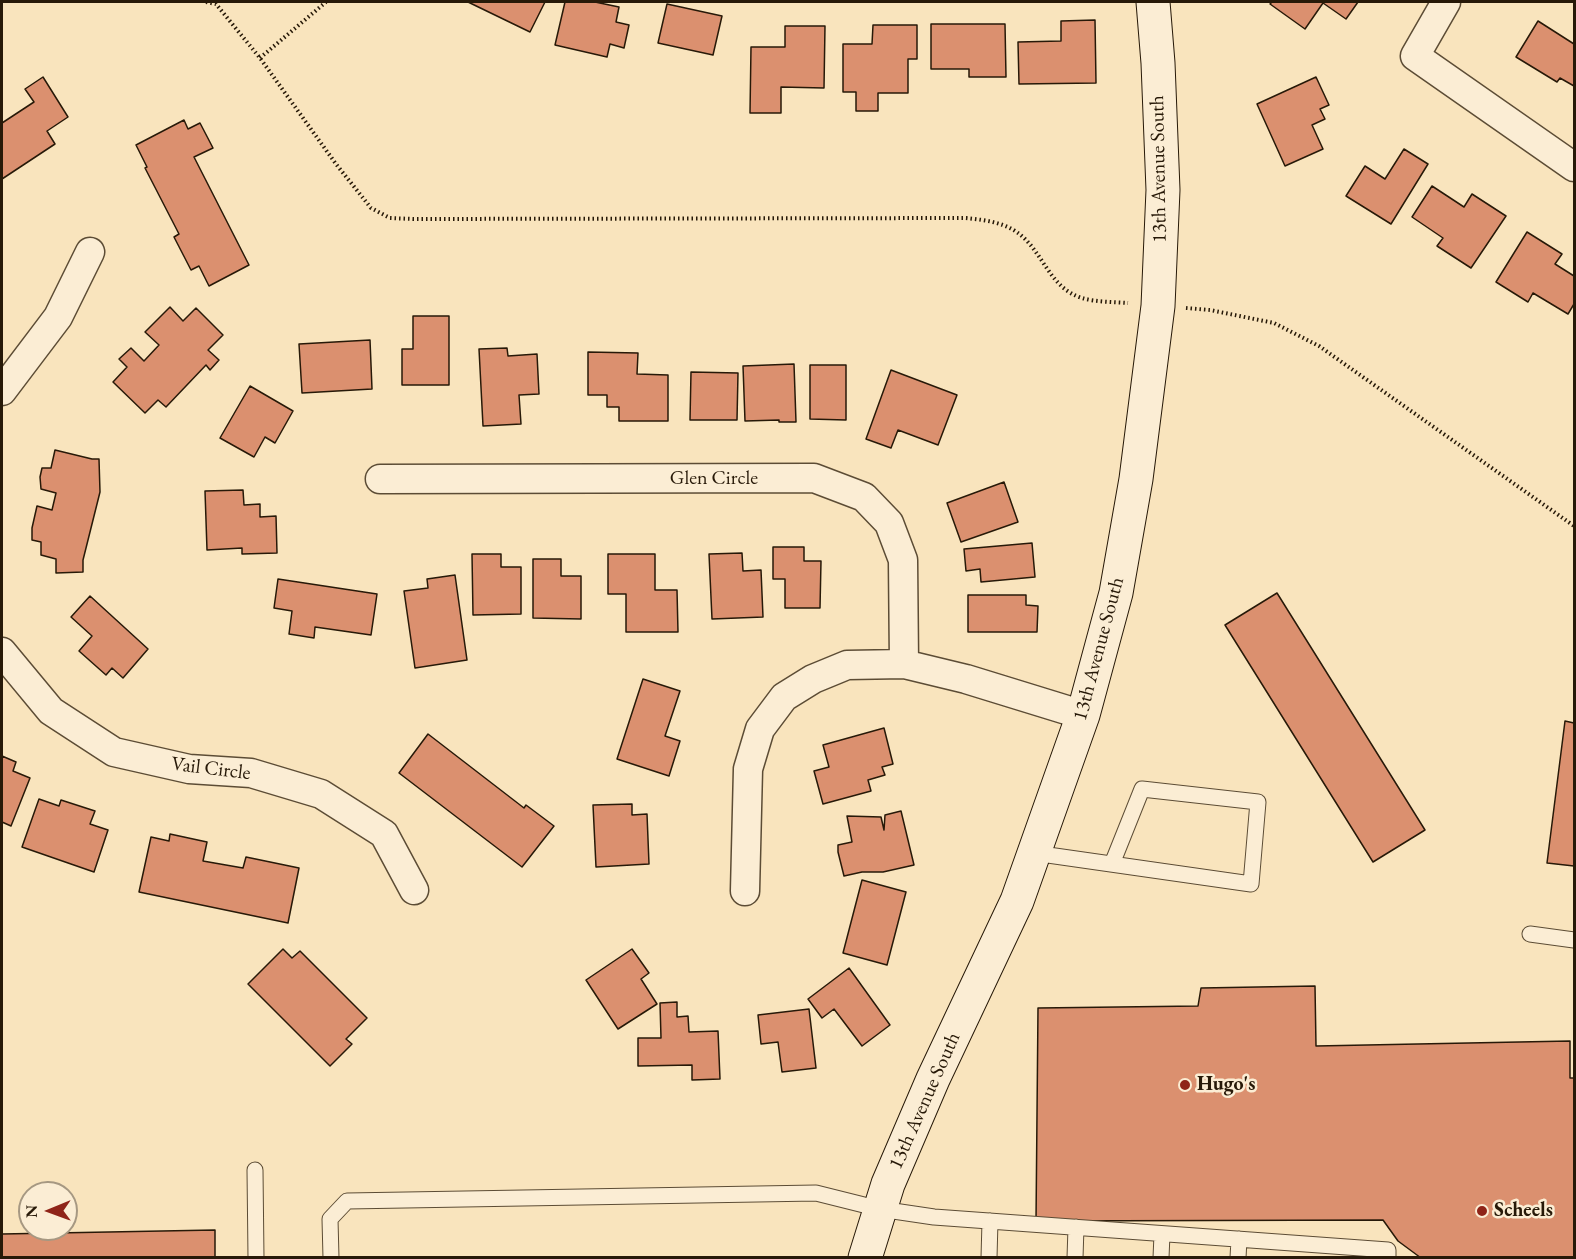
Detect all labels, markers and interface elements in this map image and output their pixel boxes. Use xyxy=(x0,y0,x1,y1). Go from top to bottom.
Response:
street label: 13th Avenue South xyxy=(1146,95,1172,243)
street label: Glen Circle xyxy=(670,467,758,491)
street label: 13th Avenue South xyxy=(1068,575,1130,723)
street label: Vail Circle xyxy=(170,752,252,786)
street label: 13th Avenue South xyxy=(884,1029,966,1173)
place label: Hugo's xyxy=(1197,1073,1256,1097)
marker: Hugo's xyxy=(1178,1078,1192,1092)
north arrow xyxy=(18,1181,78,1241)
place label: Scheels xyxy=(1494,1199,1553,1223)
marker: Scheels xyxy=(1475,1204,1489,1218)
text: N xyxy=(21,1205,42,1218)

